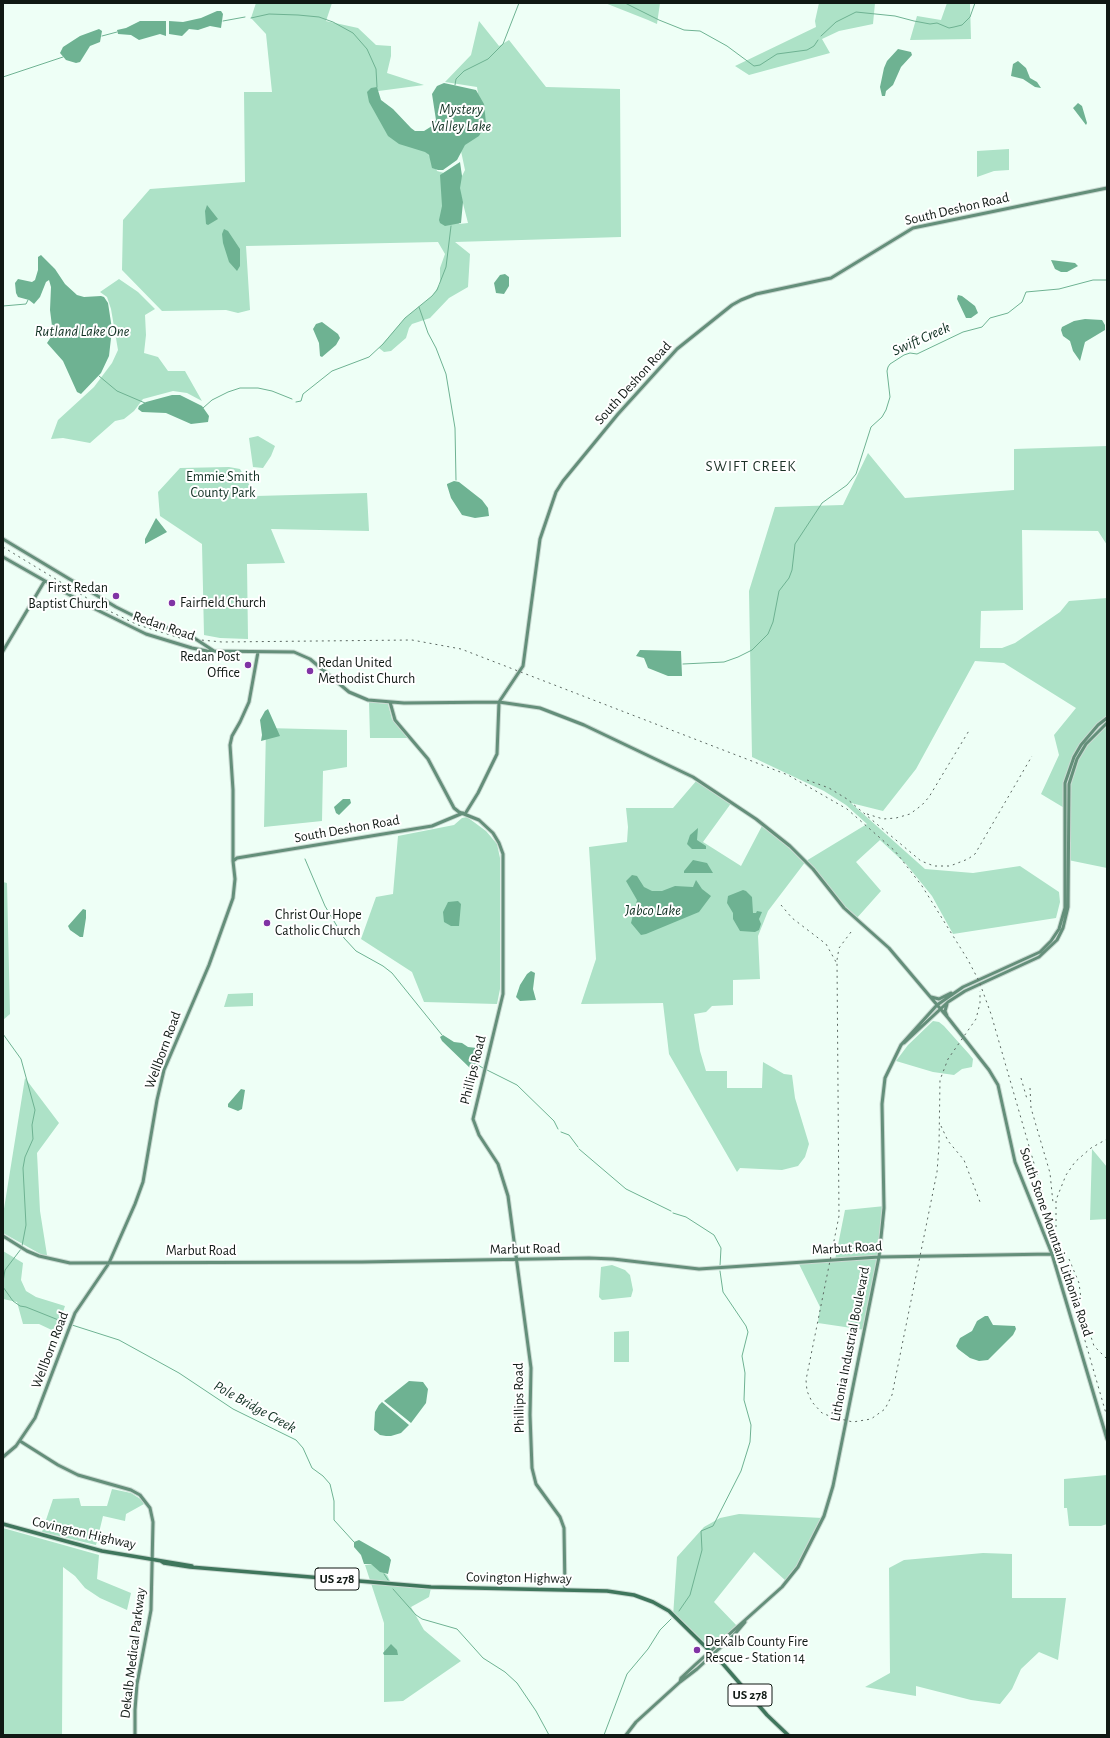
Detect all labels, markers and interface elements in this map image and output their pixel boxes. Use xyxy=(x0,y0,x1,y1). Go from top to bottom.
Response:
water label: Mystery Valley Lake xyxy=(431,100,491,135)
street label: South Deshon Road xyxy=(903,189,1011,229)
water label: Swift Creek xyxy=(889,318,953,360)
water label: Rutland Lake One xyxy=(35,322,129,340)
street label: South Deshon Road xyxy=(591,338,675,428)
district label: SWIFT CREEK xyxy=(706,457,796,475)
park label: Emmie Smith County Park xyxy=(186,469,260,502)
place label: First Redan Baptist Church xyxy=(28,580,108,612)
marker: First Redan Baptist Church xyxy=(111,591,121,601)
place label: Fairfield Church xyxy=(180,595,266,611)
marker: Fairfield Church xyxy=(167,598,177,608)
street label: Redan Road xyxy=(131,608,197,644)
place label: Redan Post Office xyxy=(180,649,240,682)
place label: Redan United Methodist Church xyxy=(318,655,415,688)
marker: Redan Post Office xyxy=(243,660,253,670)
marker: Redan United Methodist Church xyxy=(305,666,315,676)
street label: South Deshon Road xyxy=(293,811,401,847)
water label: Jabco Lake xyxy=(625,901,681,919)
place label: Christ Our Hope Catholic Church xyxy=(275,907,362,940)
marker: Christ Our Hope Catholic Church xyxy=(262,918,272,928)
street label: Wellborn Road xyxy=(141,1009,185,1091)
street label: Phillips Road xyxy=(456,1034,490,1106)
street label: South Stone Mountain Lithonia Road xyxy=(1016,1145,1096,1339)
street label: Marbut Road xyxy=(811,1238,883,1258)
street label: Marbut Road xyxy=(489,1240,561,1258)
street label: Marbut Road xyxy=(166,1243,236,1259)
street label: Lithonia Industrial Boulevard xyxy=(827,1265,873,1423)
street label: Wellborn Road xyxy=(28,1309,72,1391)
street label: Phillips Road xyxy=(510,1363,528,1433)
water label: Pole Bridge Creek xyxy=(211,1377,299,1437)
street label: Covington Highway xyxy=(31,1513,137,1553)
road number: US 278 xyxy=(315,1568,359,1590)
street label: Covington Highway xyxy=(466,1569,572,1587)
street label: Dekalb Medical Parkway xyxy=(117,1586,149,1720)
place label: DeKalb County Fire Rescue - Station 14 xyxy=(705,1634,808,1666)
marker: DeKalb County Fire Rescue - Station 14 xyxy=(692,1645,702,1655)
road number: US 278 xyxy=(728,1684,772,1706)

